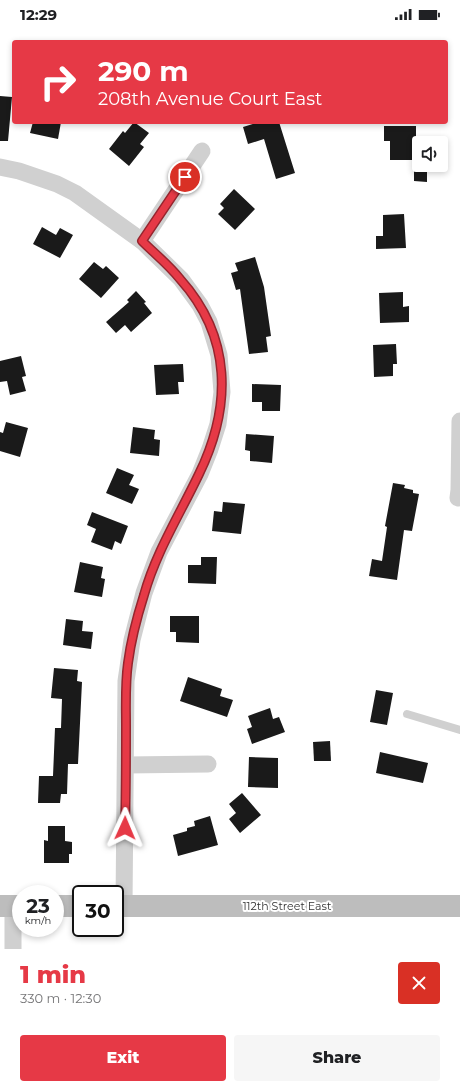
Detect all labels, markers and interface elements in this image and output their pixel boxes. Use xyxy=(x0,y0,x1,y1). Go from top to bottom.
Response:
text: 12:29 xyxy=(20,5,57,24)
text: 290 m xyxy=(98,54,189,88)
icon: right xyxy=(32,56,84,108)
text: 208th Avenue Court East xyxy=(98,88,322,110)
map controls xyxy=(412,136,448,172)
button: sound xyxy=(412,136,448,172)
pin xyxy=(168,160,202,194)
icon: arrive xyxy=(174,166,196,188)
position arrow xyxy=(104,807,146,849)
speed limit sign: 30 xyxy=(72,885,124,937)
text: 23 xyxy=(26,894,50,918)
street label: 112th Street East xyxy=(243,899,332,913)
text: km/h xyxy=(25,914,51,927)
text: 1 min xyxy=(20,960,86,989)
button: close xyxy=(398,962,440,1004)
text: 330 m · 12:30 xyxy=(20,990,101,1006)
button: Exit xyxy=(20,1035,226,1081)
button: Share xyxy=(234,1035,440,1081)

